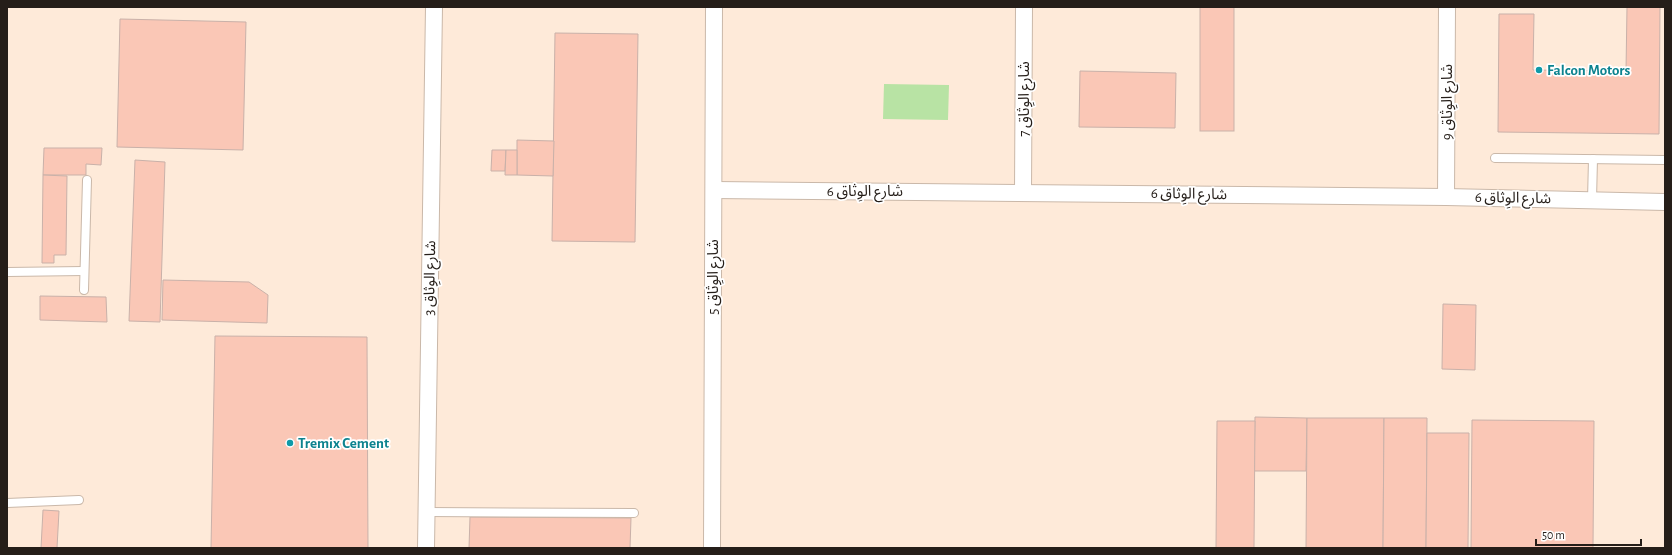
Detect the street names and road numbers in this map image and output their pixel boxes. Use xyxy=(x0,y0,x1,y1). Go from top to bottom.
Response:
street label: شارع الوِثاق 7 xyxy=(1016,61,1036,137)
street label: شارع الوِثاق 9 xyxy=(1439,64,1459,140)
street label: شارع الوِثاق 6 xyxy=(827,183,903,203)
street label: شارع الوِثاق 6 xyxy=(1151,186,1227,206)
street label: شارع الوِثاق 6 xyxy=(1475,190,1551,210)
street label: شارع الوِثاق 5 xyxy=(705,239,725,315)
street label: شارع الوِثاق 3 xyxy=(422,240,442,316)

